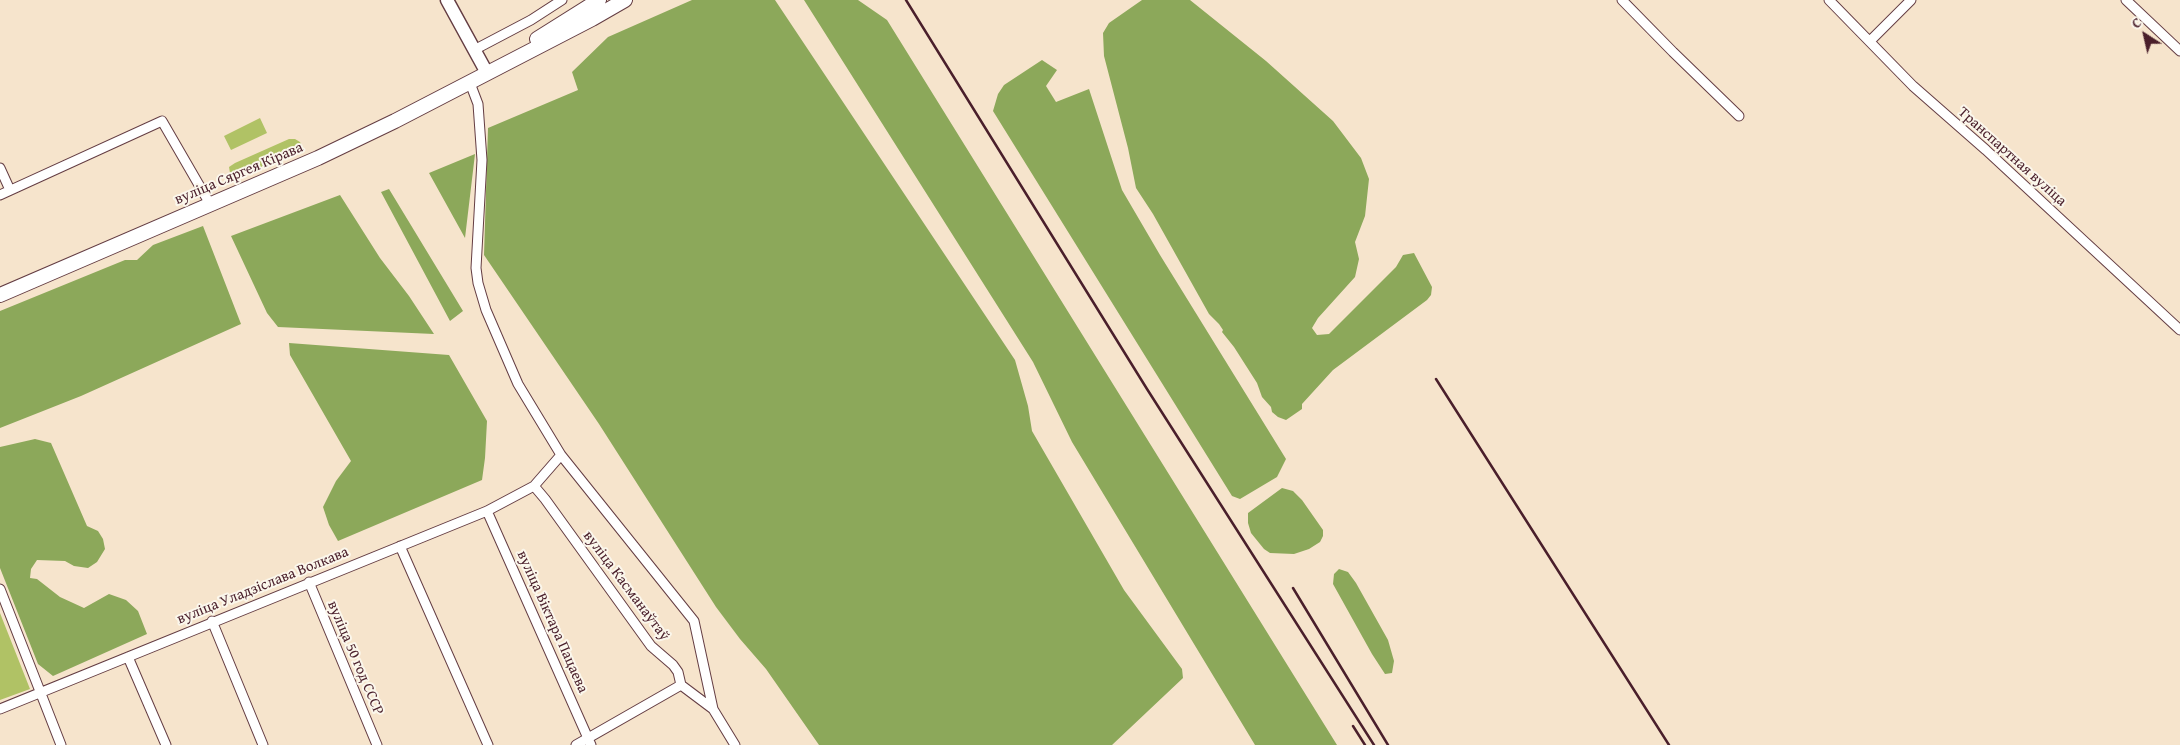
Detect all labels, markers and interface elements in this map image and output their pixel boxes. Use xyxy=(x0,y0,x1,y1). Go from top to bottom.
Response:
north arrow xyxy=(2120,10,2170,60)
text: С xyxy=(2127,12,2145,33)
street label: Транспартная вуліца xyxy=(1954,104,2070,210)
street label: вуліца Сяргея Кірава xyxy=(172,139,306,209)
street label: вуліца Касманаўтаў xyxy=(579,528,673,644)
street label: вуліца Уладзіслава Волкава xyxy=(175,543,351,629)
street label: вуліца Віктара Пацаева xyxy=(512,548,592,696)
street label: вуліца 50 год СССР xyxy=(323,598,387,718)

